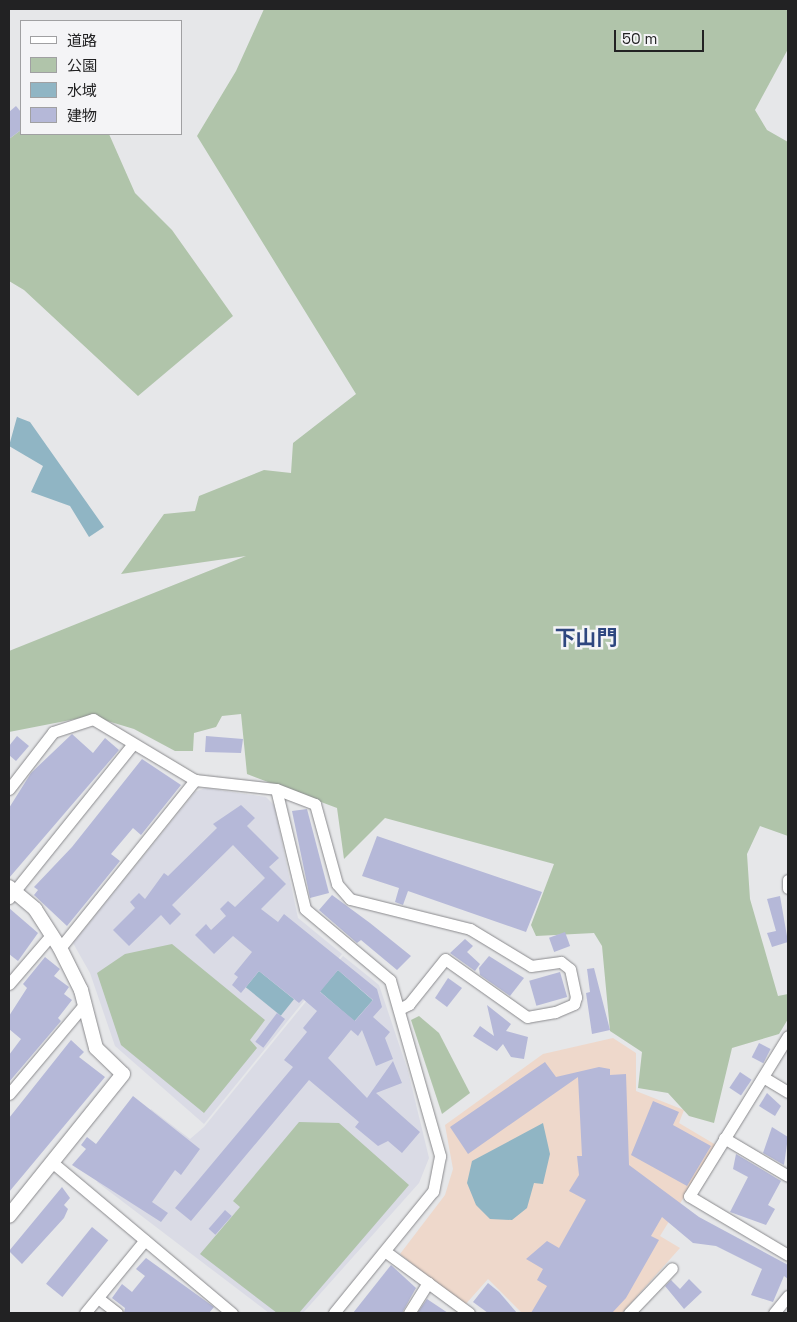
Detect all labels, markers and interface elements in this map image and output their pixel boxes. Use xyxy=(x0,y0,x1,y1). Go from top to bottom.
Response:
legend xyxy=(20,20,182,135)
scale bar xyxy=(617,20,707,52)
text: 50 m xyxy=(622,29,657,48)
text: 道路 xyxy=(67,31,97,50)
text: 公園 xyxy=(67,56,97,75)
text: 水域 xyxy=(67,81,97,100)
text: 建物 xyxy=(67,106,97,125)
district label: 下山門 xyxy=(555,625,617,651)

